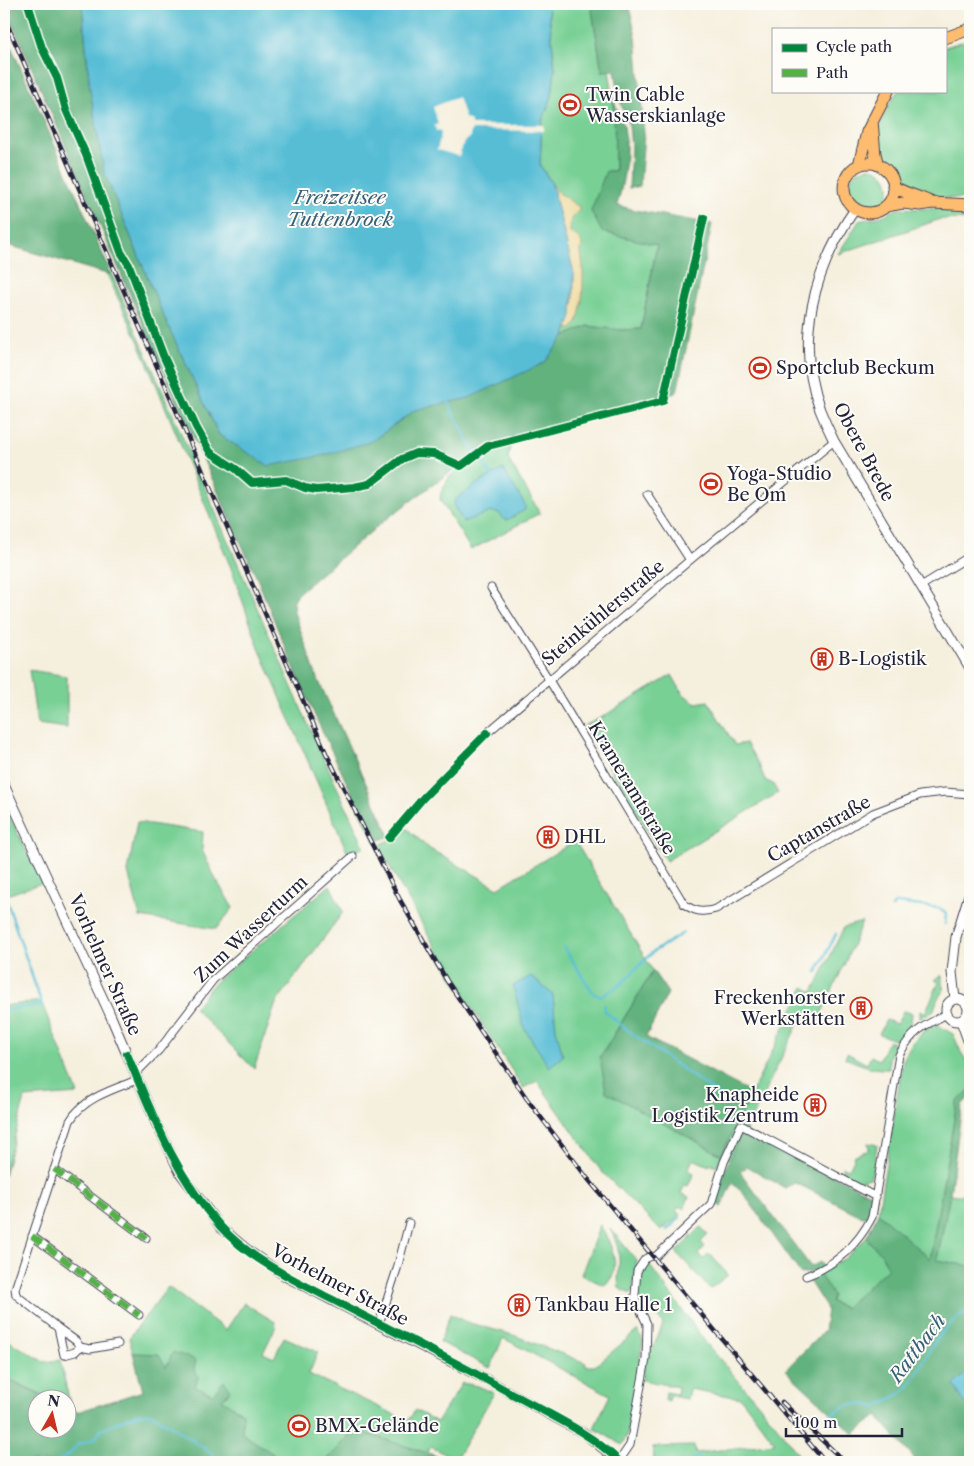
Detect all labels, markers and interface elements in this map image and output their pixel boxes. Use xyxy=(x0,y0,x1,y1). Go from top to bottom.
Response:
legend xyxy=(772,28,946,92)
text: Cycle path xyxy=(816,37,893,56)
text: Path xyxy=(816,63,849,82)
place label: Twin Cable Wasserskianlage xyxy=(585,84,726,127)
sports icon: Twin Cable Wasserskianlage xyxy=(558,93,582,117)
water label: Freizeitsee Tuttenbrock xyxy=(287,186,393,231)
sports icon: Sportclub Beckum xyxy=(748,356,772,380)
place label: Sportclub Beckum xyxy=(776,357,935,379)
street label: Obere Brede xyxy=(829,399,899,505)
place label: Yoga-Studio Be Om xyxy=(726,463,832,506)
sports icon: Yoga-Studio Be Om xyxy=(699,472,723,496)
street label: Steinkühlerstraße xyxy=(537,555,669,671)
building icon: B-Logistik xyxy=(810,647,834,671)
place label: B-Logistik xyxy=(838,648,928,670)
street label: Krameramtstraße xyxy=(584,717,680,859)
street label: Captanstraße xyxy=(764,791,874,867)
building icon: DHL xyxy=(536,825,560,849)
place label: DHL xyxy=(564,826,606,848)
street label: Zum Wasserturm xyxy=(190,871,312,987)
street label: Vorhelmer Straße xyxy=(64,890,146,1039)
place label: Freckenhorster Werkstätten xyxy=(714,987,845,1030)
building icon: Freckenhorster Werkstätten xyxy=(849,996,873,1020)
place label: Knapheide Logistik Zentrum xyxy=(651,1084,799,1127)
building icon: Knapheide Logistik Zentrum xyxy=(803,1093,827,1117)
street label: Vorhelmer Straße xyxy=(267,1239,412,1330)
building icon: Tankbau Halle 1 xyxy=(507,1293,531,1317)
place label: Tankbau Halle 1 xyxy=(535,1294,673,1316)
water label: Rattbach xyxy=(883,1310,951,1388)
north arrow xyxy=(28,1388,78,1438)
text: N xyxy=(47,1391,61,1411)
scale bar xyxy=(786,1406,903,1438)
text: 100 m xyxy=(794,1413,837,1432)
sports icon: BMX-Gelände xyxy=(287,1414,311,1438)
place label: BMX-Gelände xyxy=(315,1415,439,1437)

